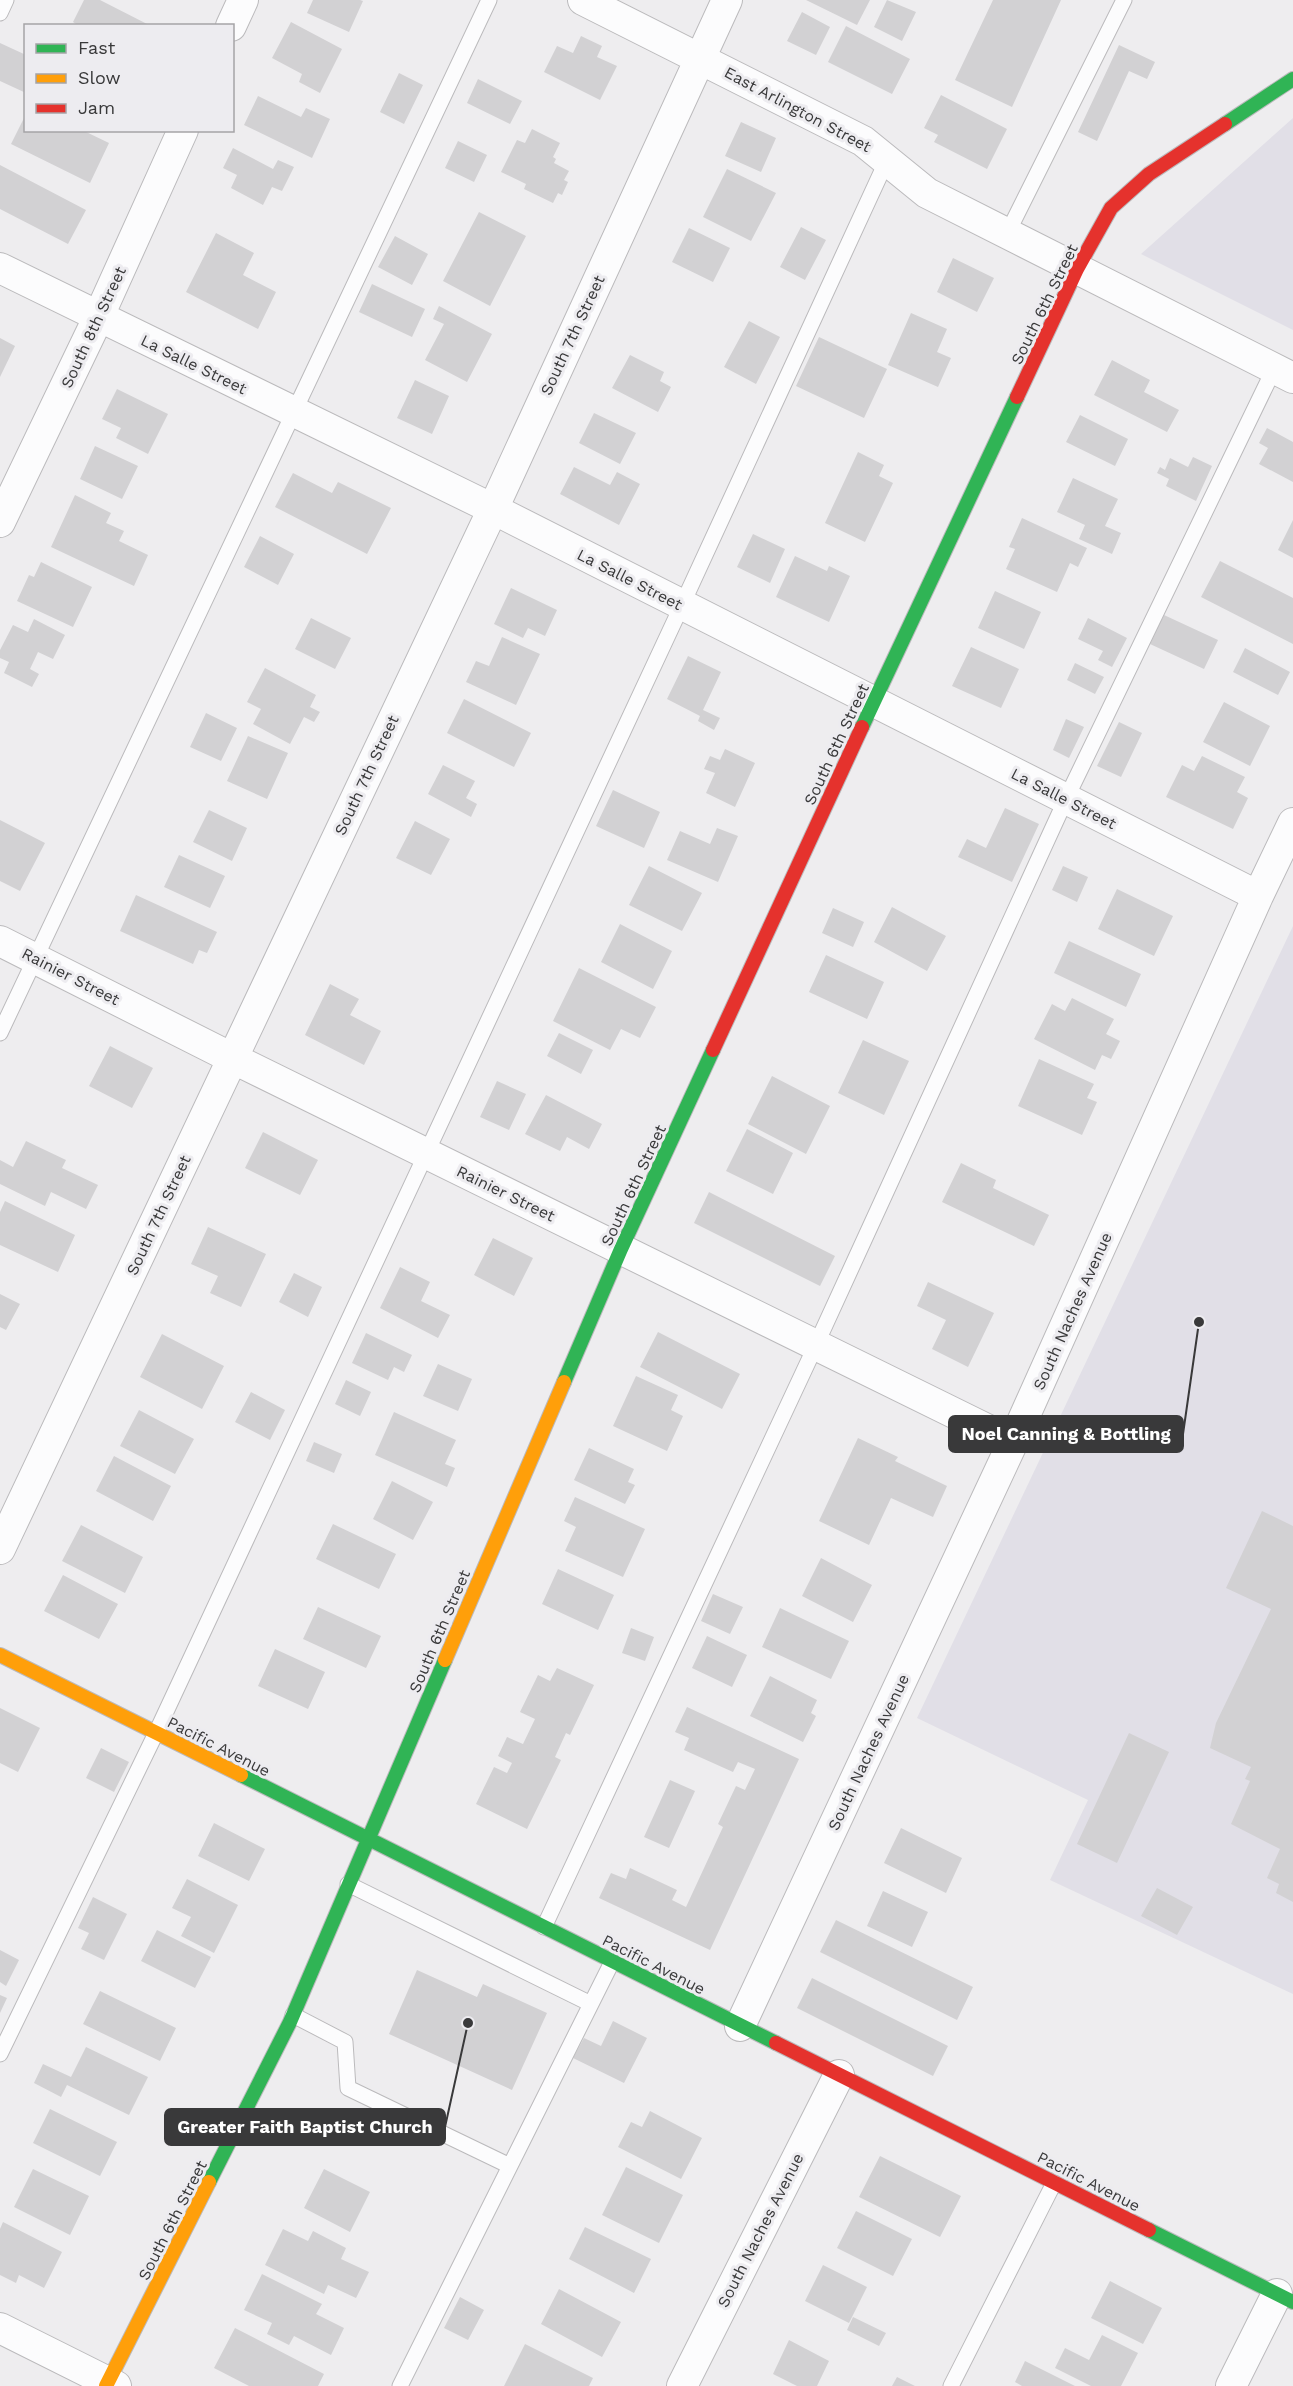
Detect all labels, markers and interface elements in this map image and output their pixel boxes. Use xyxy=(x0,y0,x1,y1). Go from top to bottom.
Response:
legend xyxy=(24,24,234,132)
text: Fast xyxy=(78,37,116,58)
street label: East Arlington Street xyxy=(721,63,875,156)
text: Slow xyxy=(78,67,121,88)
text: Jam xyxy=(78,97,115,118)
street label: South 6th Street xyxy=(1007,241,1082,368)
street label: South 8th Street xyxy=(57,263,130,391)
street label: South 7th Street xyxy=(536,272,609,398)
street label: La Salle Street xyxy=(138,331,250,398)
street label: La Salle Street xyxy=(574,545,686,614)
street label: South 6th Street xyxy=(800,680,873,808)
street label: South 7th Street xyxy=(330,712,403,838)
street label: La Salle Street xyxy=(1008,764,1120,833)
street label: Rainier Street xyxy=(19,944,123,1009)
street label: South 6th Street xyxy=(597,1121,670,1249)
street label: South 7th Street xyxy=(122,1152,195,1278)
street label: Rainier Street xyxy=(453,1161,558,1226)
street label: South Naches Avenue xyxy=(1029,1229,1116,1393)
callout: Noel Canning & Bottling xyxy=(949,1416,1183,1452)
text: Noel Canning & Bottling xyxy=(961,1423,1171,1444)
street label: South 6th Street xyxy=(405,1567,474,1696)
street label: South Naches Avenue xyxy=(824,1671,913,1833)
street label: Pacific Avenue xyxy=(164,1712,273,1781)
street label: Pacific Avenue xyxy=(599,1930,708,1999)
callout: Greater Faith Baptist Church xyxy=(165,2109,445,2145)
text: Greater Faith Baptist Church xyxy=(177,2116,433,2137)
street label: Pacific Avenue xyxy=(1034,2147,1143,2216)
street label: South Naches Avenue xyxy=(713,2150,808,2310)
street label: South 6th Street xyxy=(134,2157,211,2283)

